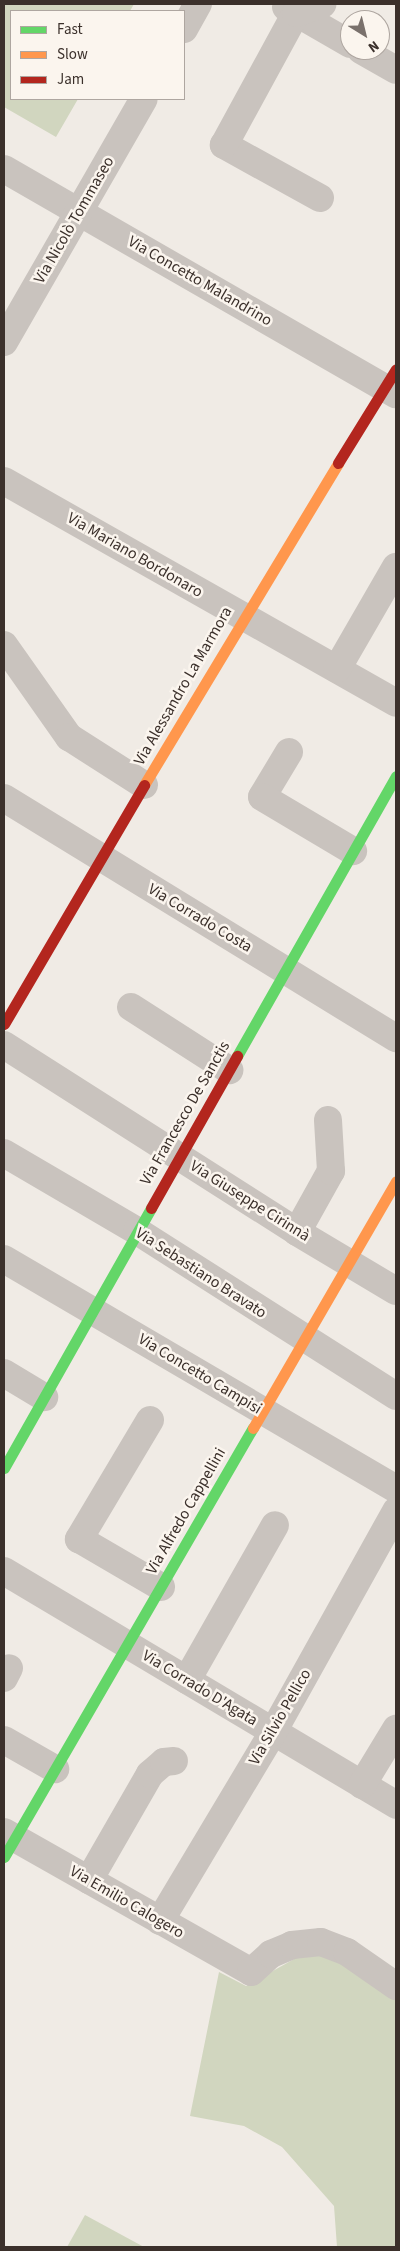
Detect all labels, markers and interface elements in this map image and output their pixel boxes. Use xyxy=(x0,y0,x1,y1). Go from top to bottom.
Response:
legend xyxy=(10,10,185,100)
north arrow xyxy=(340,10,390,60)
text: Fast xyxy=(57,19,83,40)
text: N xyxy=(364,35,383,57)
text: Slow xyxy=(57,44,88,65)
text: Jam xyxy=(57,69,84,90)
street label: Via Nicolò Tommaseo xyxy=(30,153,118,287)
street label: Via Concetto Malandrino xyxy=(125,232,275,330)
street label: Via Mariano Bordonaro xyxy=(64,508,206,602)
street label: Via Alessandro La Marmora xyxy=(130,603,236,769)
street label: Via Corrado Costa xyxy=(144,879,256,957)
street label: Via Francesco De Sanctis xyxy=(136,1038,234,1188)
street label: Via Giuseppe Cirinnà xyxy=(187,1156,313,1246)
street label: Via Sebastiano Bravato xyxy=(132,1223,270,1323)
street label: Via Concetto Campisi xyxy=(135,1330,265,1418)
street label: Via Alfredo Cappellini xyxy=(142,1444,230,1578)
street label: Via Corrado D'Agata xyxy=(139,1646,261,1730)
street label: Via Silvio Pellico xyxy=(245,1666,315,1768)
street label: Via Emilio Calogero xyxy=(66,1861,188,1943)

